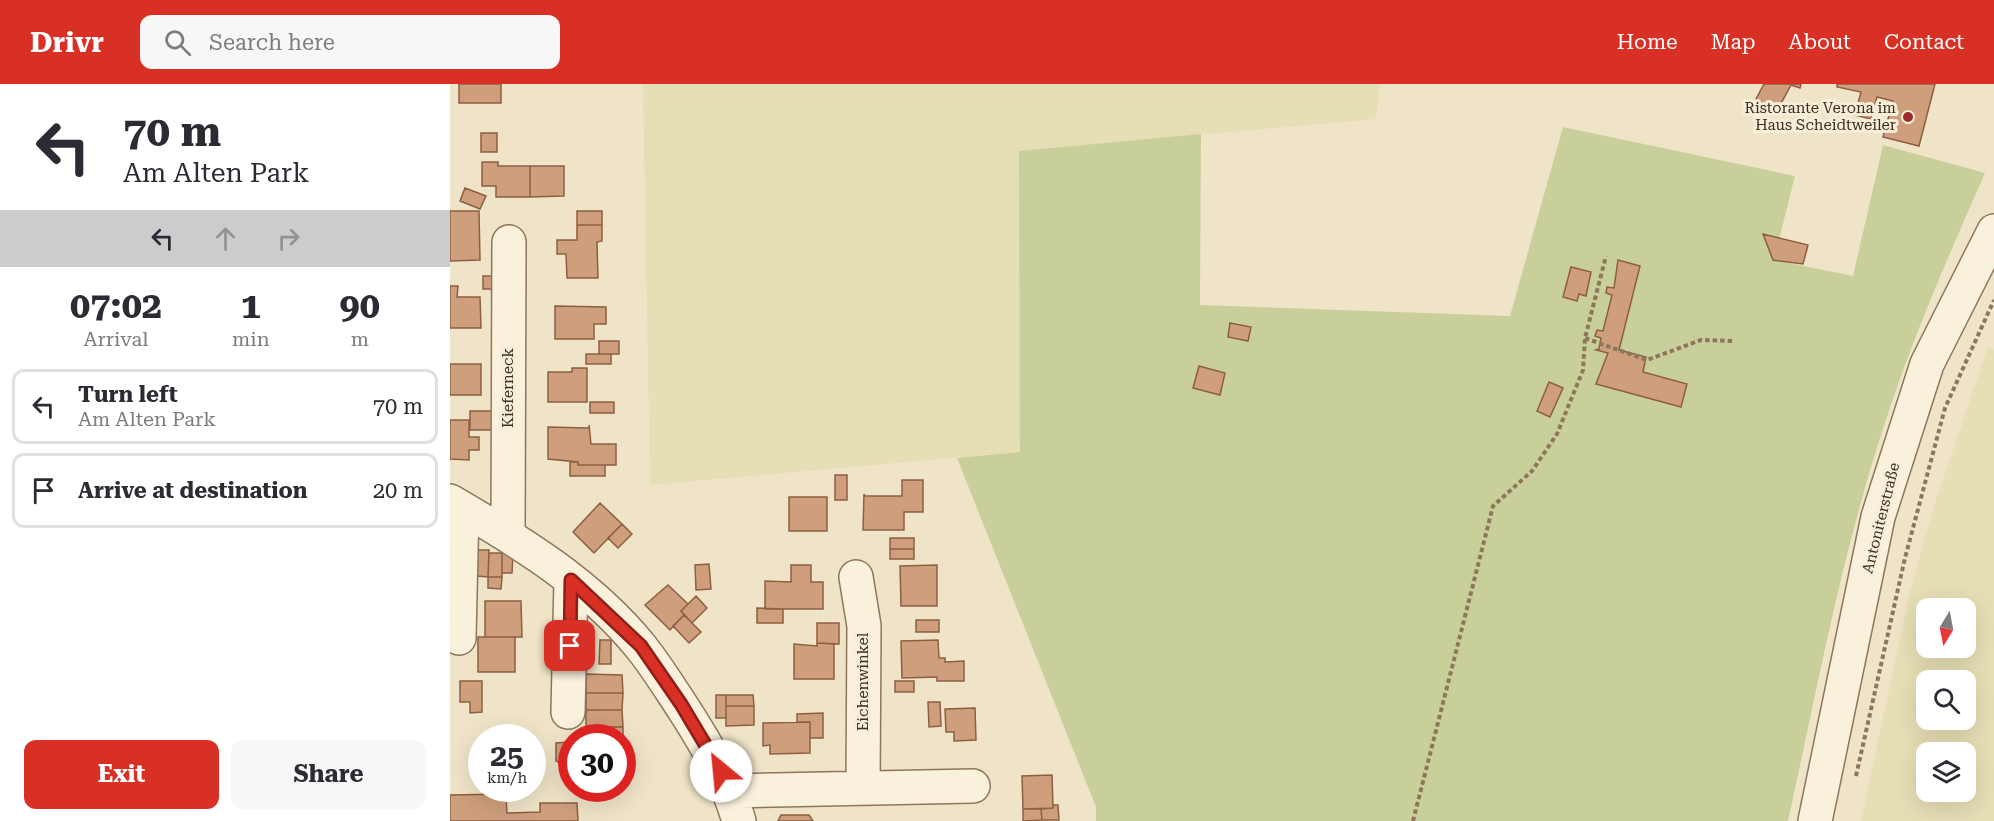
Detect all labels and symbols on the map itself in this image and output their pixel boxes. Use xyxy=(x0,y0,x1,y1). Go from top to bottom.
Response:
place label: Ristorante Verona im Haus Scheidtweiler xyxy=(1744,99,1896,134)
marker: Ristorante Verona im Haus Scheidtweiler xyxy=(1901,110,1915,124)
street label: Kieferneck xyxy=(499,348,517,428)
street label: Antoniterstraße xyxy=(1859,461,1903,575)
north arrow xyxy=(1916,598,1976,658)
pin xyxy=(544,620,595,671)
street label: Eichenwinkel xyxy=(854,632,872,731)
speed limit sign: 30 xyxy=(558,724,636,802)
position arrow xyxy=(689,739,753,803)

